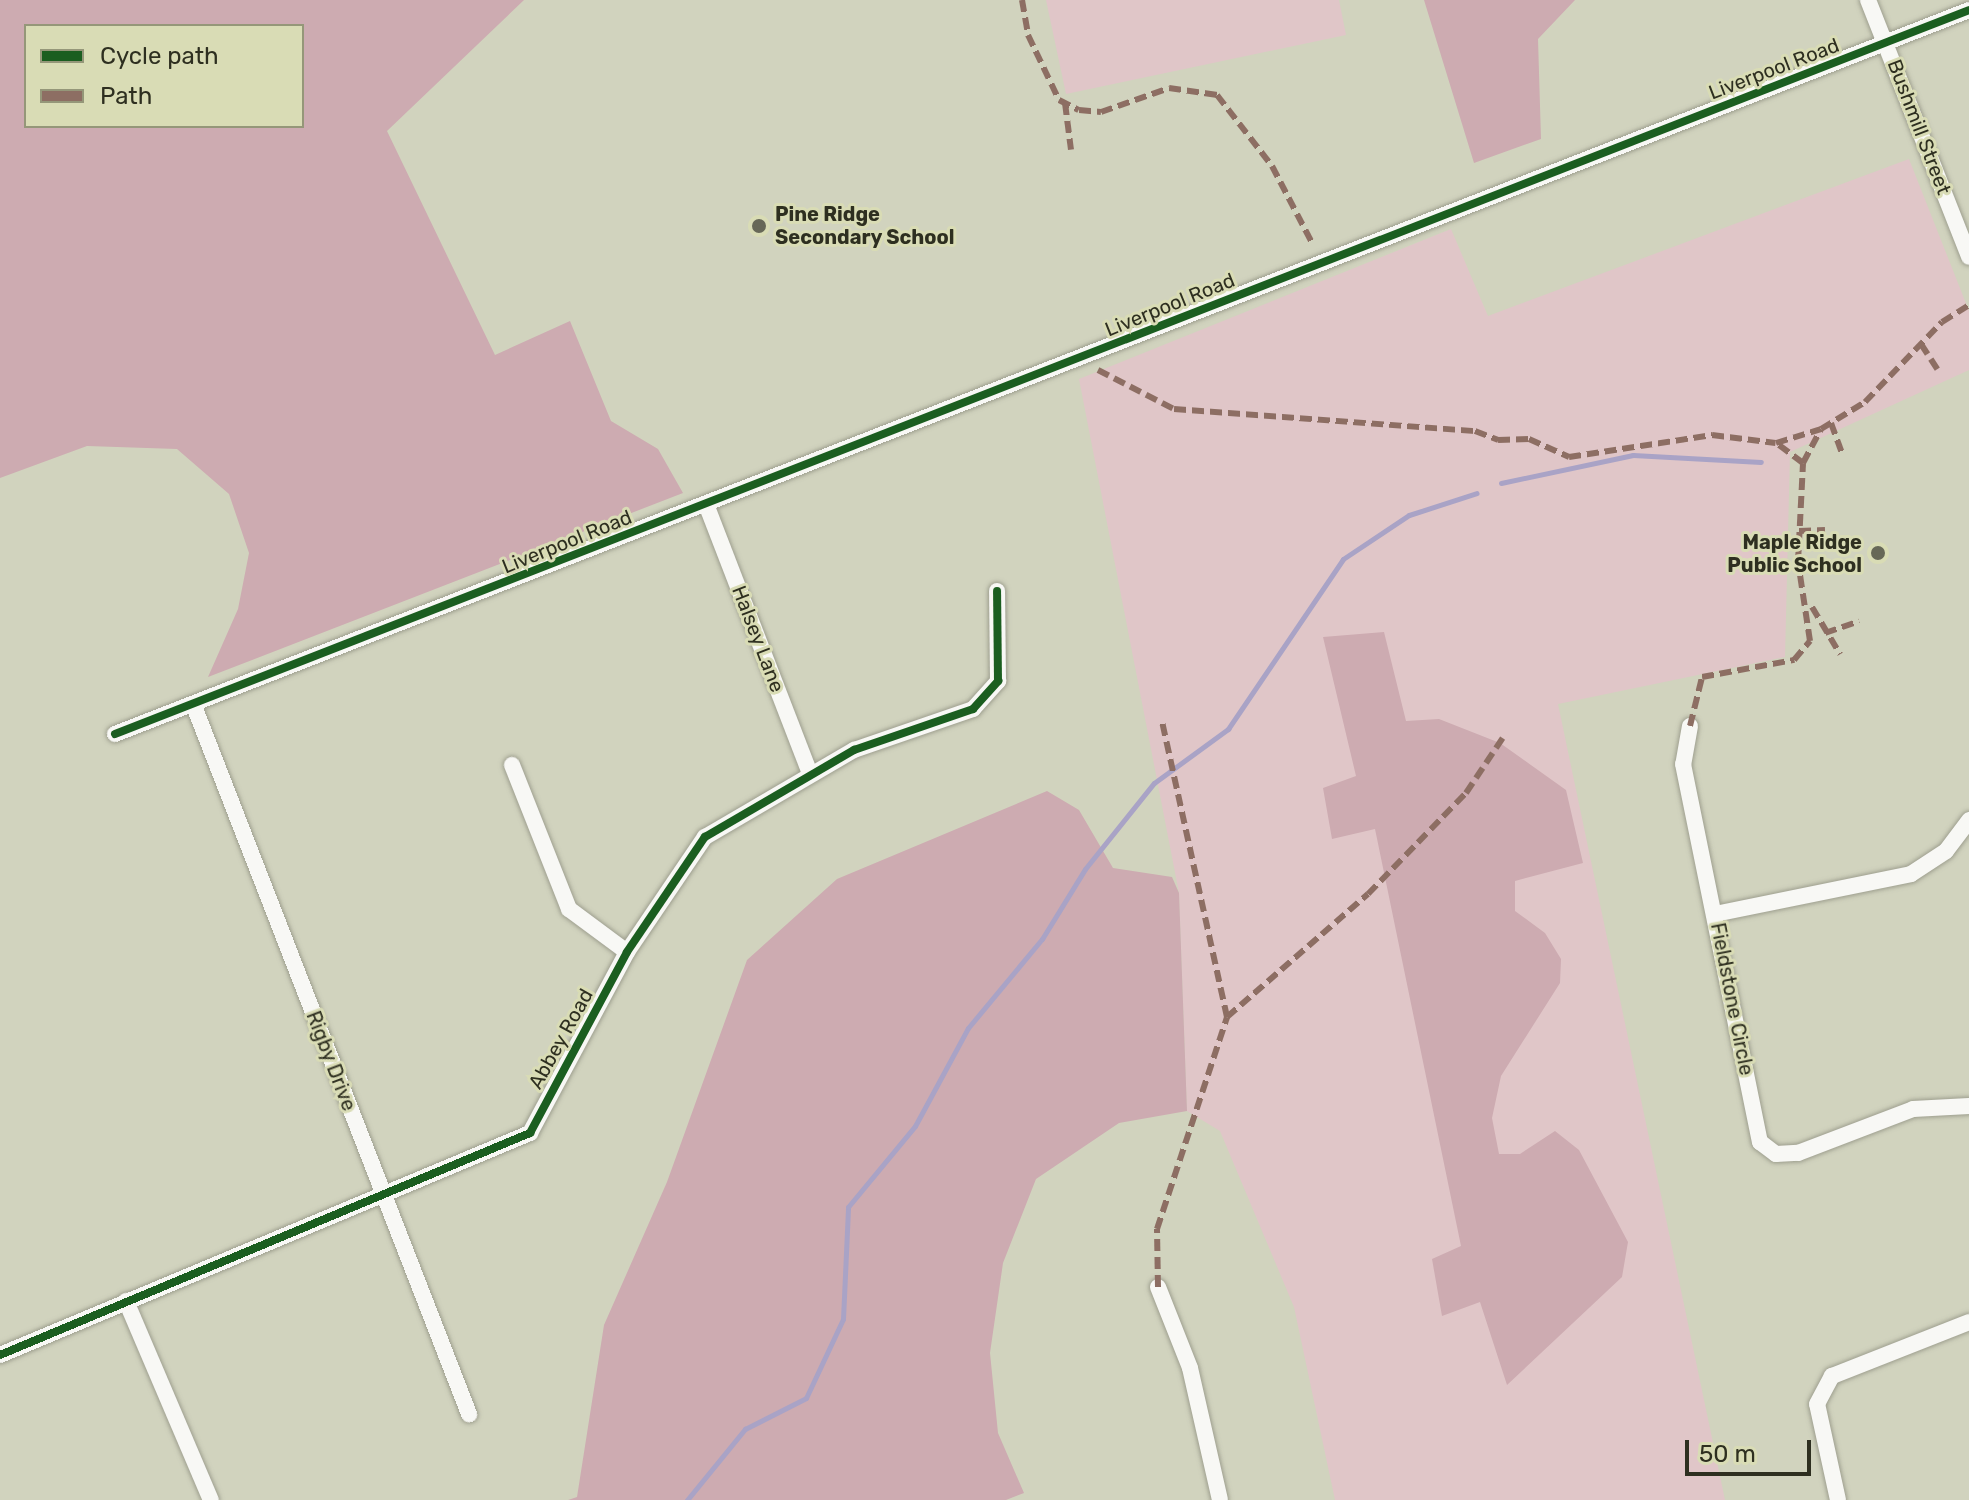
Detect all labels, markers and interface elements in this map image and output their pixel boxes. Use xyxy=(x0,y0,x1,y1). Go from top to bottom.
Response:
legend xyxy=(24,24,304,128)
street label: Liverpool Road xyxy=(1705,33,1843,105)
text: Cycle path xyxy=(100,42,219,70)
street label: Bushmill Street xyxy=(1882,56,1956,198)
text: Path xyxy=(100,82,152,110)
place label: Pine Ridge Secondary School xyxy=(775,202,955,249)
marker: Pine Ridge Secondary School xyxy=(750,217,768,235)
street label: Liverpool Road xyxy=(1102,268,1238,342)
street label: Liverpool Road xyxy=(499,505,635,579)
place label: Maple Ridge Public School xyxy=(1727,530,1862,577)
marker: Maple Ridge Public School xyxy=(1869,544,1887,562)
street label: Halsey Lane xyxy=(727,582,789,696)
street label: Fieldstone Circle xyxy=(1705,921,1759,1077)
street label: Abbey Road xyxy=(524,984,598,1094)
street label: Rigby Drive xyxy=(301,1007,361,1115)
scale bar xyxy=(1689,1424,1815,1474)
text: 50 m xyxy=(1699,1440,1756,1468)

